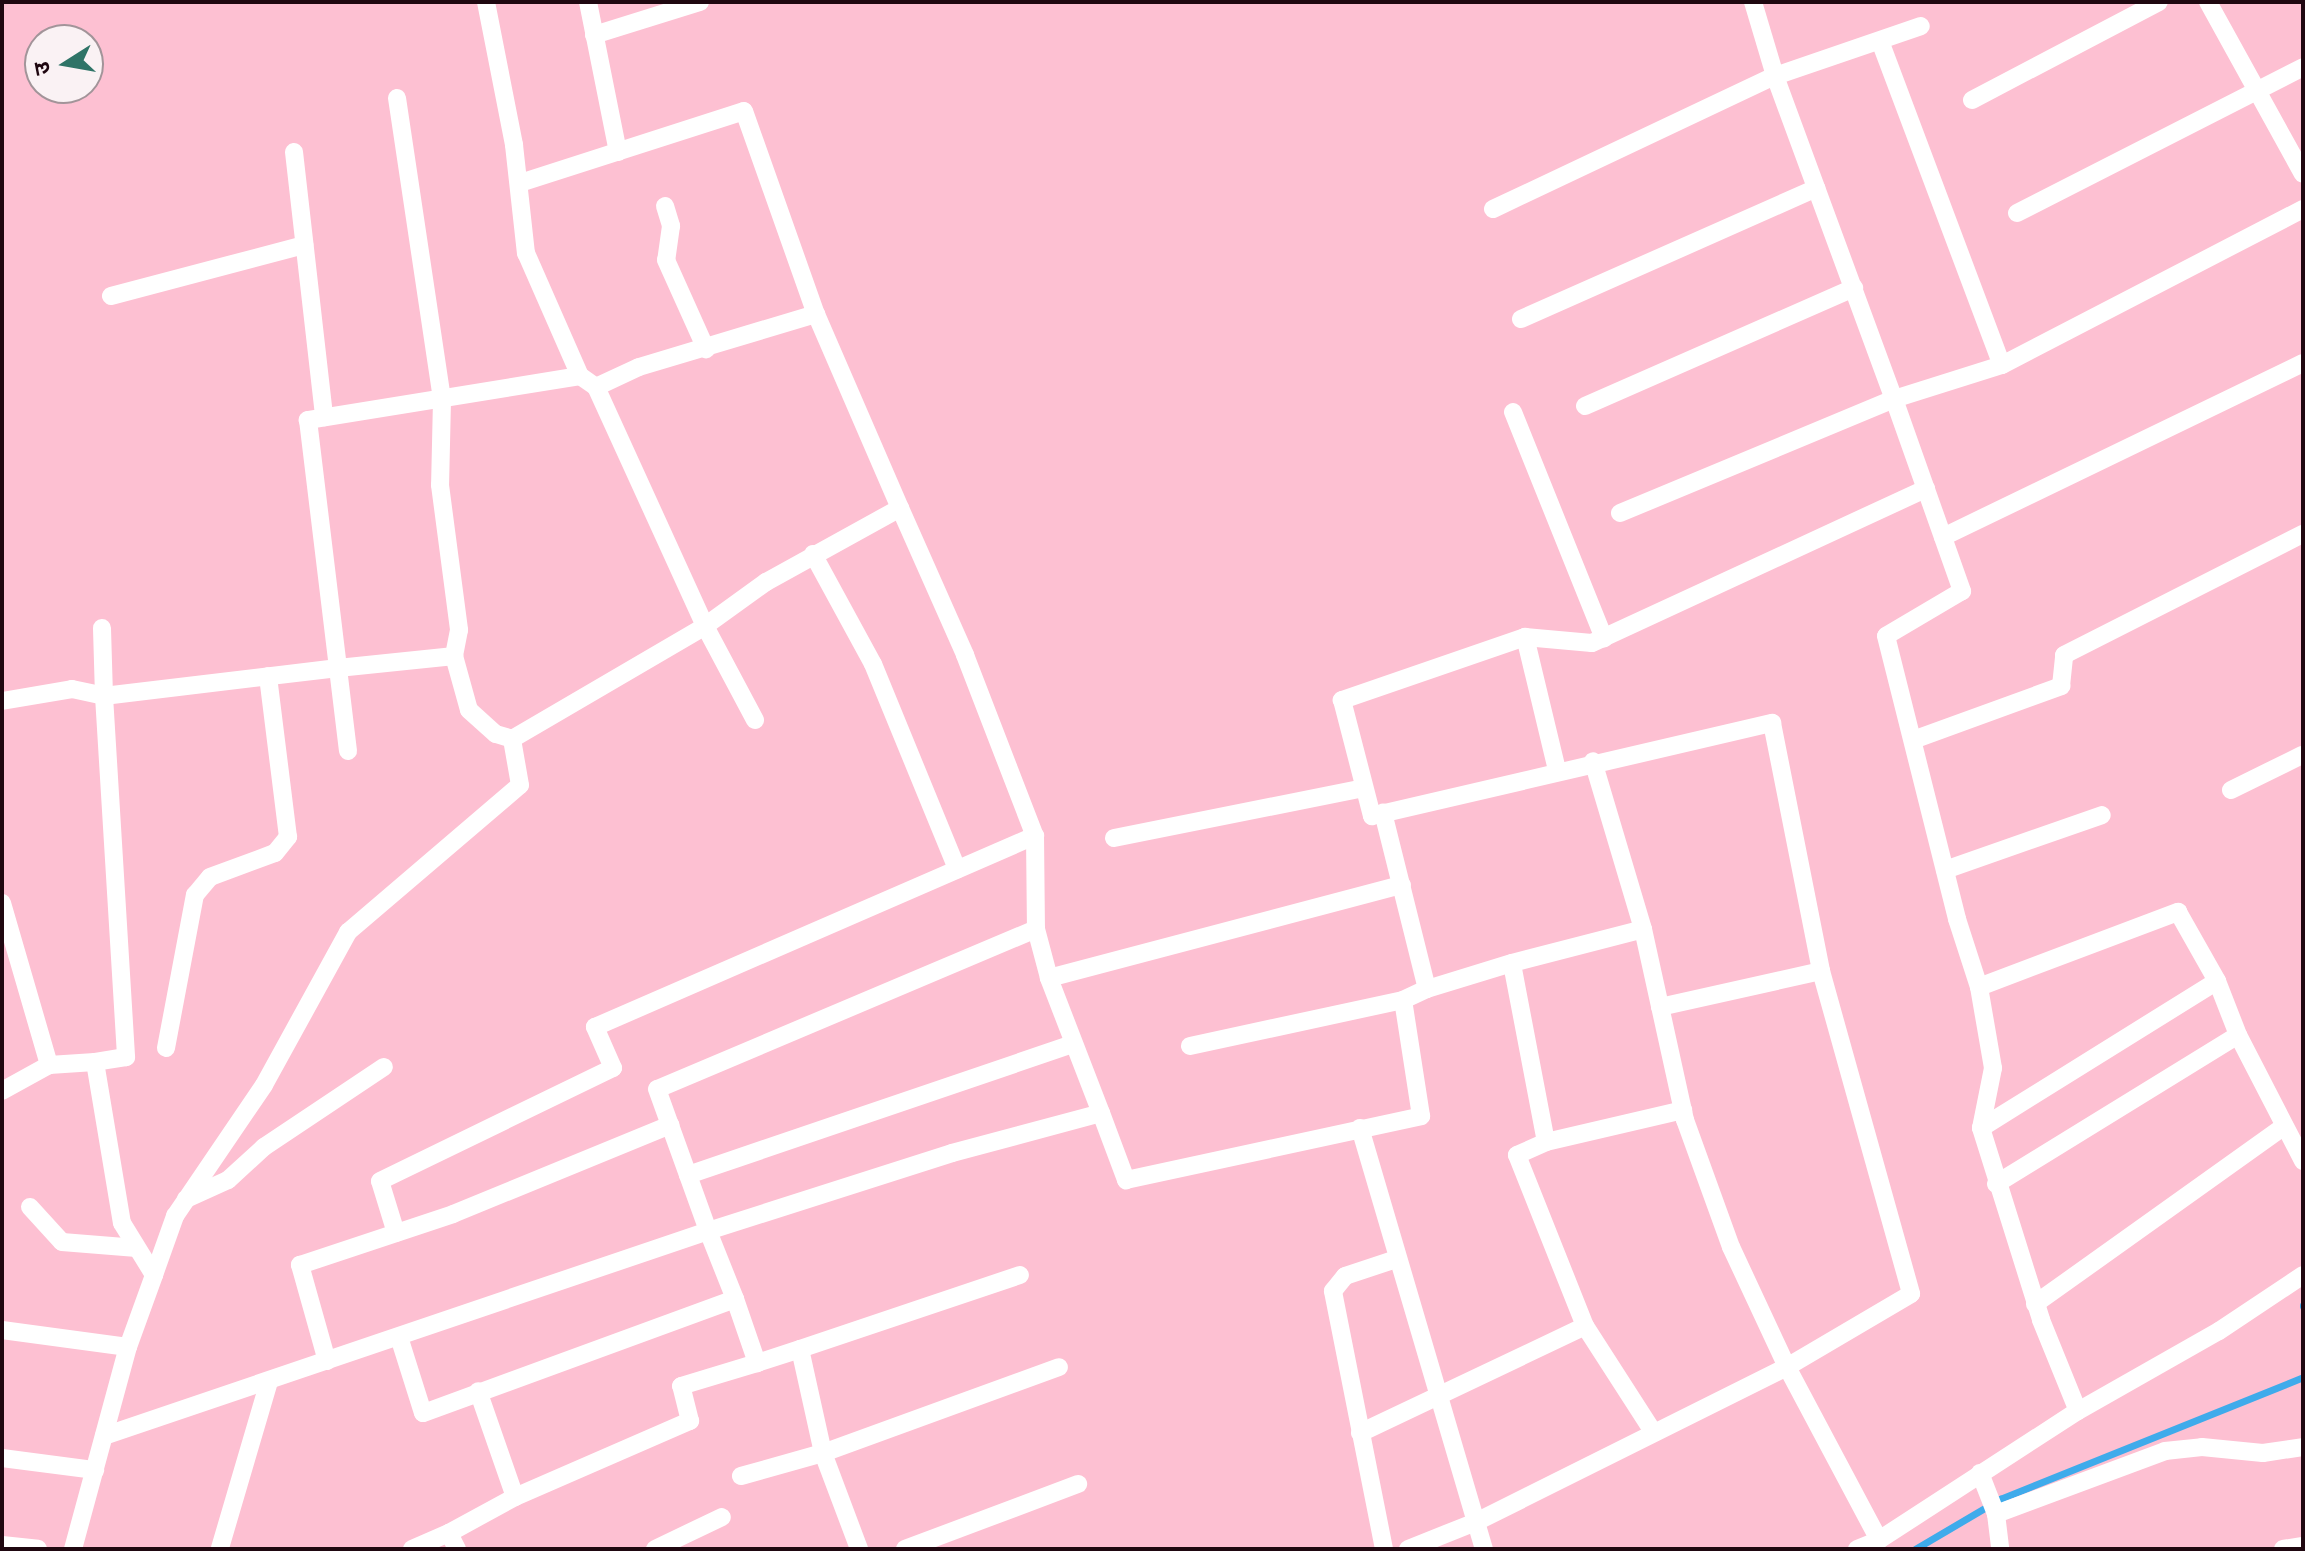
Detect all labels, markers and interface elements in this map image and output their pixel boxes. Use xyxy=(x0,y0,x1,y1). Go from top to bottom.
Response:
north arrow xyxy=(24,24,104,104)
text: उ xyxy=(27,59,56,77)

